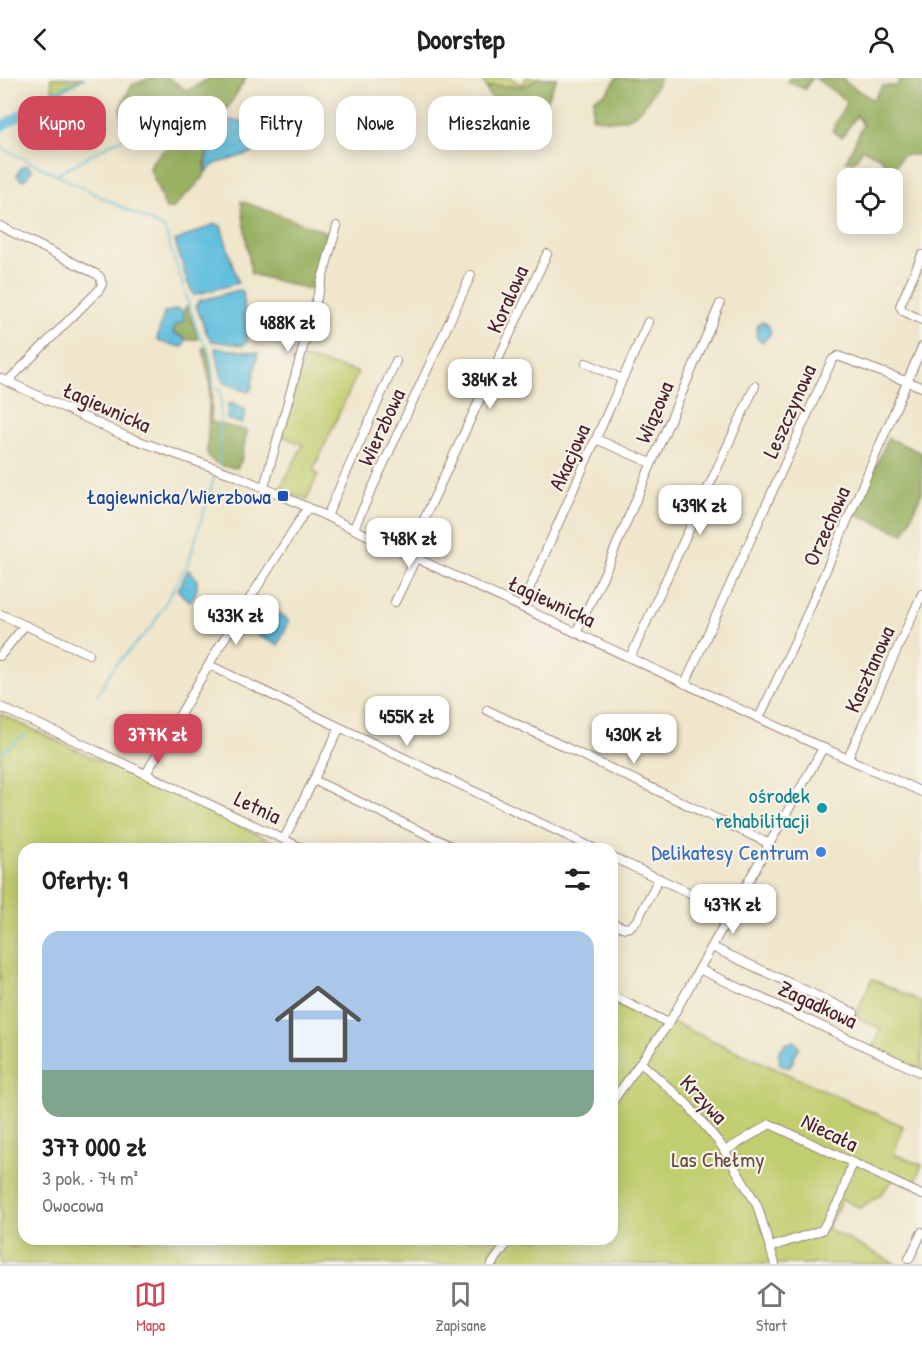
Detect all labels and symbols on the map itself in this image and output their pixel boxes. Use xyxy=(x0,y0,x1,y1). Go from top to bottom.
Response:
street label: Koralowa xyxy=(479,260,535,338)
pin: 488K zł xyxy=(233,302,343,353)
pin: 384K zł xyxy=(435,359,545,410)
street label: Leszczynowa xyxy=(755,359,823,463)
street label: Łagiewnicka xyxy=(58,374,156,440)
street label: Wiązowa xyxy=(628,376,680,447)
street label: Wierzbowa xyxy=(350,383,412,470)
street label: Akacjowa xyxy=(541,419,597,495)
place label: Łagiewnicka/Wierzbowa xyxy=(86,481,271,511)
street label: Orzechowa xyxy=(795,481,857,571)
pin: 439K zł xyxy=(645,485,755,536)
marker: Łagiewnicka/Wierzbowa xyxy=(276,489,290,503)
pin: 748K zł xyxy=(354,518,464,569)
street label: Łagiewnicka xyxy=(503,568,601,634)
pin: 433K zł xyxy=(181,595,291,646)
street label: Kasztanowa xyxy=(837,621,902,717)
pin: 455K zł xyxy=(352,696,462,747)
pin: 377K zł xyxy=(103,714,213,765)
pin: 430K zł xyxy=(579,714,689,765)
place label: ośrodek rehabilitacji xyxy=(715,780,810,835)
street label: Letnia xyxy=(230,783,286,831)
marker: ośrodek rehabilitacji xyxy=(815,801,829,815)
place label: Delikatesy Centrum xyxy=(652,837,809,867)
marker: Delikatesy Centrum xyxy=(814,845,828,859)
pin: 437K zł xyxy=(678,884,788,935)
street label: Zagadkowa xyxy=(774,973,863,1035)
street label: Krzywa xyxy=(673,1068,735,1131)
street label: Niecała xyxy=(797,1105,864,1159)
park label: Las Chełmy xyxy=(671,1144,765,1174)

